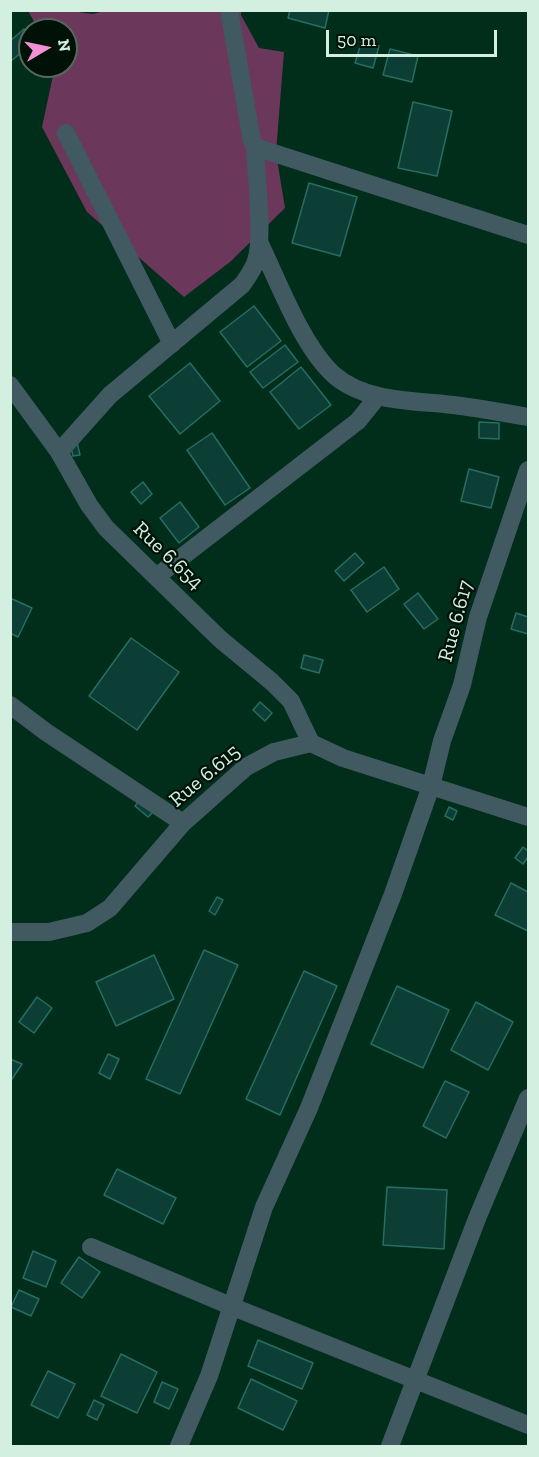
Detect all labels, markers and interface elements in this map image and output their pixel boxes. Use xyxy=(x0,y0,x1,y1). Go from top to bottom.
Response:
north arrow xyxy=(18,18,78,78)
scale bar xyxy=(329,18,500,56)
text: 50 m xyxy=(337,29,376,51)
text: N xyxy=(54,38,75,53)
street label: Rue 6.654 xyxy=(128,517,208,595)
street label: Rue 6.617 xyxy=(433,578,479,664)
street label: Rue 6.615 xyxy=(165,739,245,813)

